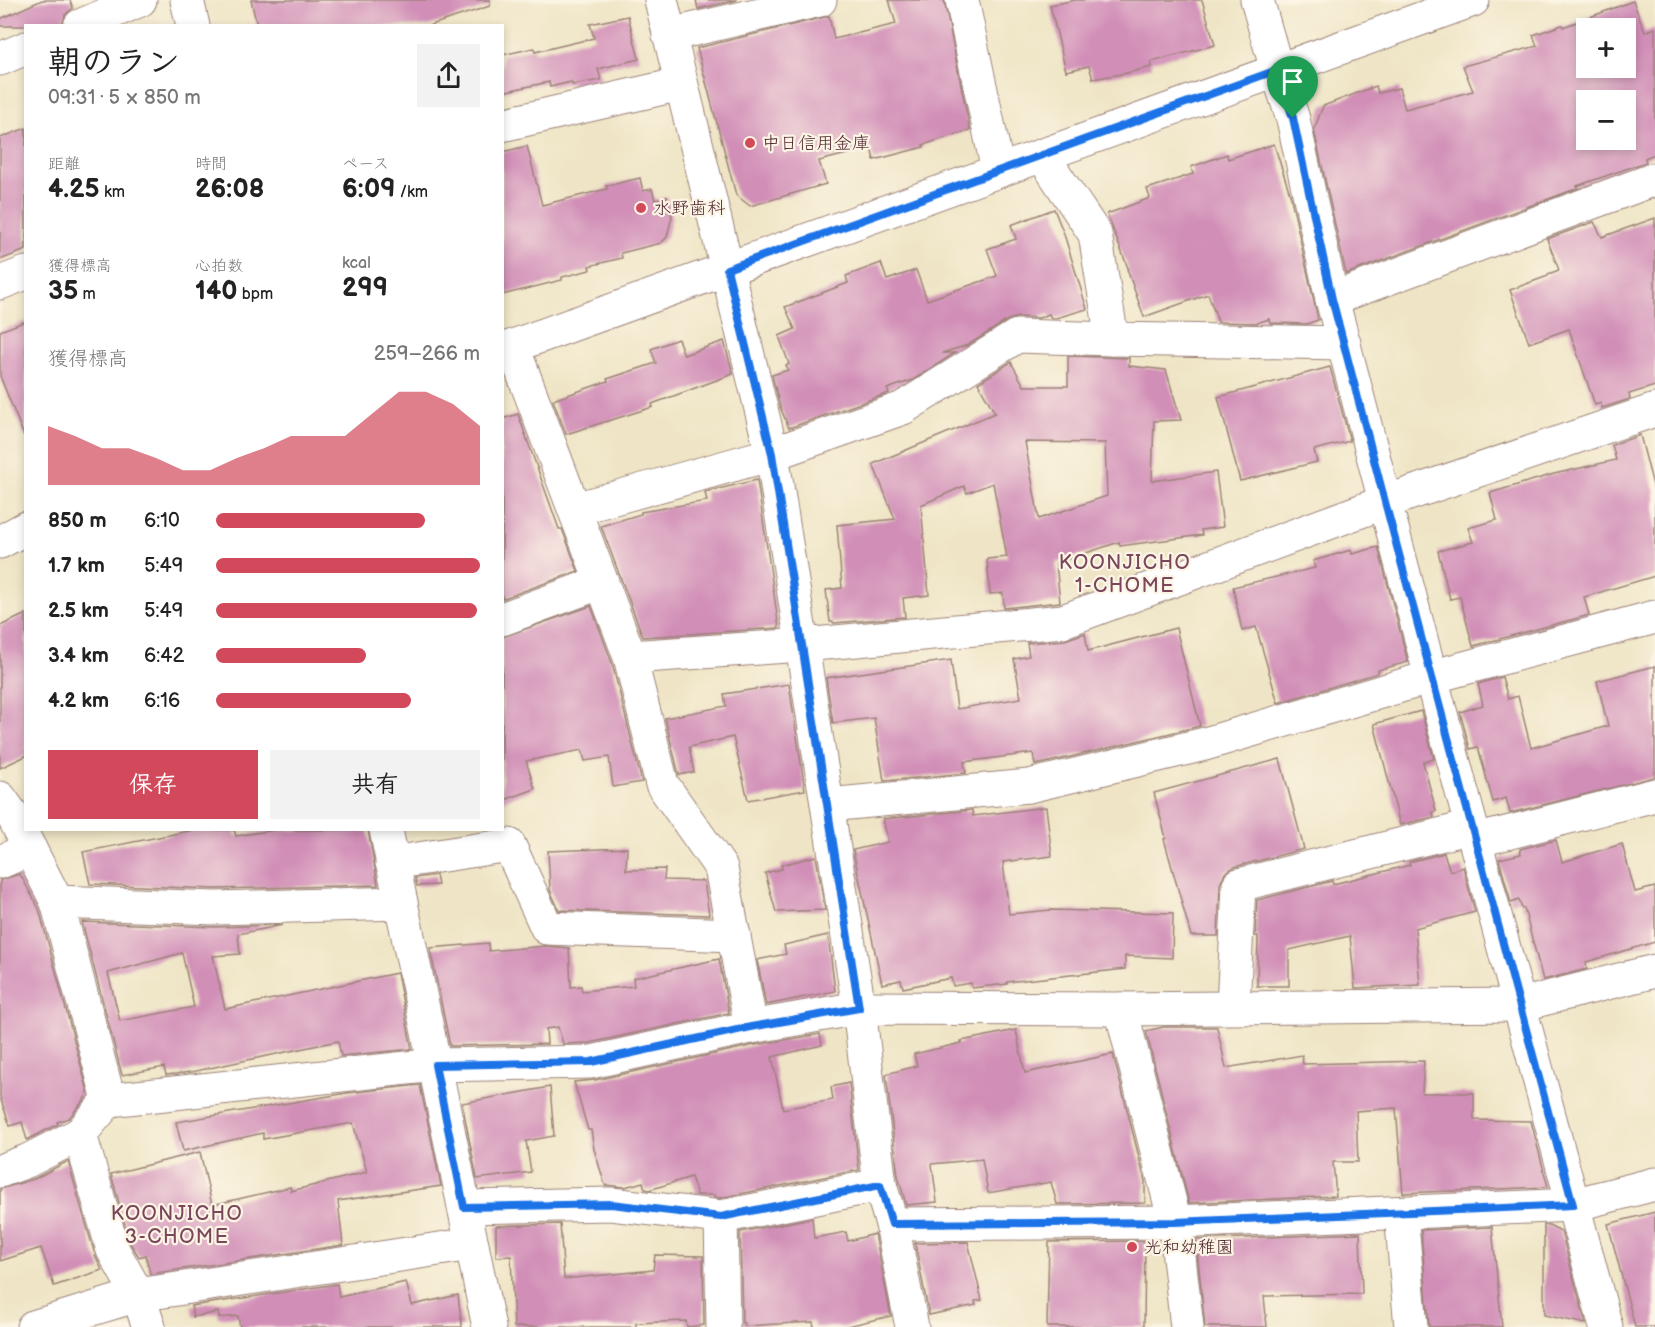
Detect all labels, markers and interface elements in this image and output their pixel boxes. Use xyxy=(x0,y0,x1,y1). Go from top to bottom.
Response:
map controls xyxy=(1576,18,1636,150)
button: + xyxy=(1576,18,1636,78)
text: 朝のラン xyxy=(48,43,180,83)
button: share xyxy=(417,44,480,107)
pin xyxy=(1267,56,1318,118)
icon: arrive xyxy=(1276,65,1309,98)
text: 09:31 · 5 × 850 m xyxy=(48,86,201,110)
button: − xyxy=(1576,90,1636,150)
place label: 中日信用金庫 xyxy=(762,133,870,154)
marker: 中日信用金庫 xyxy=(743,136,757,150)
text: 距離 xyxy=(48,155,80,174)
text: 時間 xyxy=(195,155,227,174)
text: ペース xyxy=(342,155,389,174)
text: 4.25 xyxy=(48,174,100,205)
text: 26:08 xyxy=(195,174,264,205)
text: 6:09 xyxy=(342,174,395,205)
text: km xyxy=(100,183,125,202)
text: /km xyxy=(395,183,428,202)
place label: 水野歯科 xyxy=(653,198,725,219)
marker: 水野歯科 xyxy=(634,201,648,215)
text: kcal xyxy=(342,254,371,273)
text: 獲得標高 xyxy=(48,257,112,276)
text: 心拍数 xyxy=(195,257,243,276)
text: 299 xyxy=(342,273,388,304)
text: 35 xyxy=(48,276,78,307)
text: 140 xyxy=(195,276,237,307)
text: m xyxy=(78,285,96,304)
text: bpm xyxy=(237,285,273,304)
text: 259–266 m xyxy=(374,342,480,366)
text: 獲得標高 xyxy=(48,347,128,371)
text: 850 m xyxy=(48,509,106,533)
text: 6:10 xyxy=(144,509,180,533)
district label: KOONJICHO 1-CHOME xyxy=(1059,551,1191,598)
text: 1.7 km xyxy=(48,554,105,578)
text: 5:49 xyxy=(144,554,183,578)
text: 2.5 km xyxy=(48,599,109,623)
text: 5:49 xyxy=(144,599,183,623)
text: 3.4 km xyxy=(48,644,109,668)
text: 6:42 xyxy=(144,644,184,668)
text: 4.2 km xyxy=(48,689,109,713)
text: 6:16 xyxy=(144,689,180,713)
button: 保存 xyxy=(48,750,258,819)
button: 共有 xyxy=(270,750,480,819)
district label: KOONJICHO 3-CHOME xyxy=(111,1202,243,1249)
place label: 光和幼稚園 xyxy=(1144,1237,1234,1258)
marker: 光和幼稚園 xyxy=(1125,1240,1139,1254)

